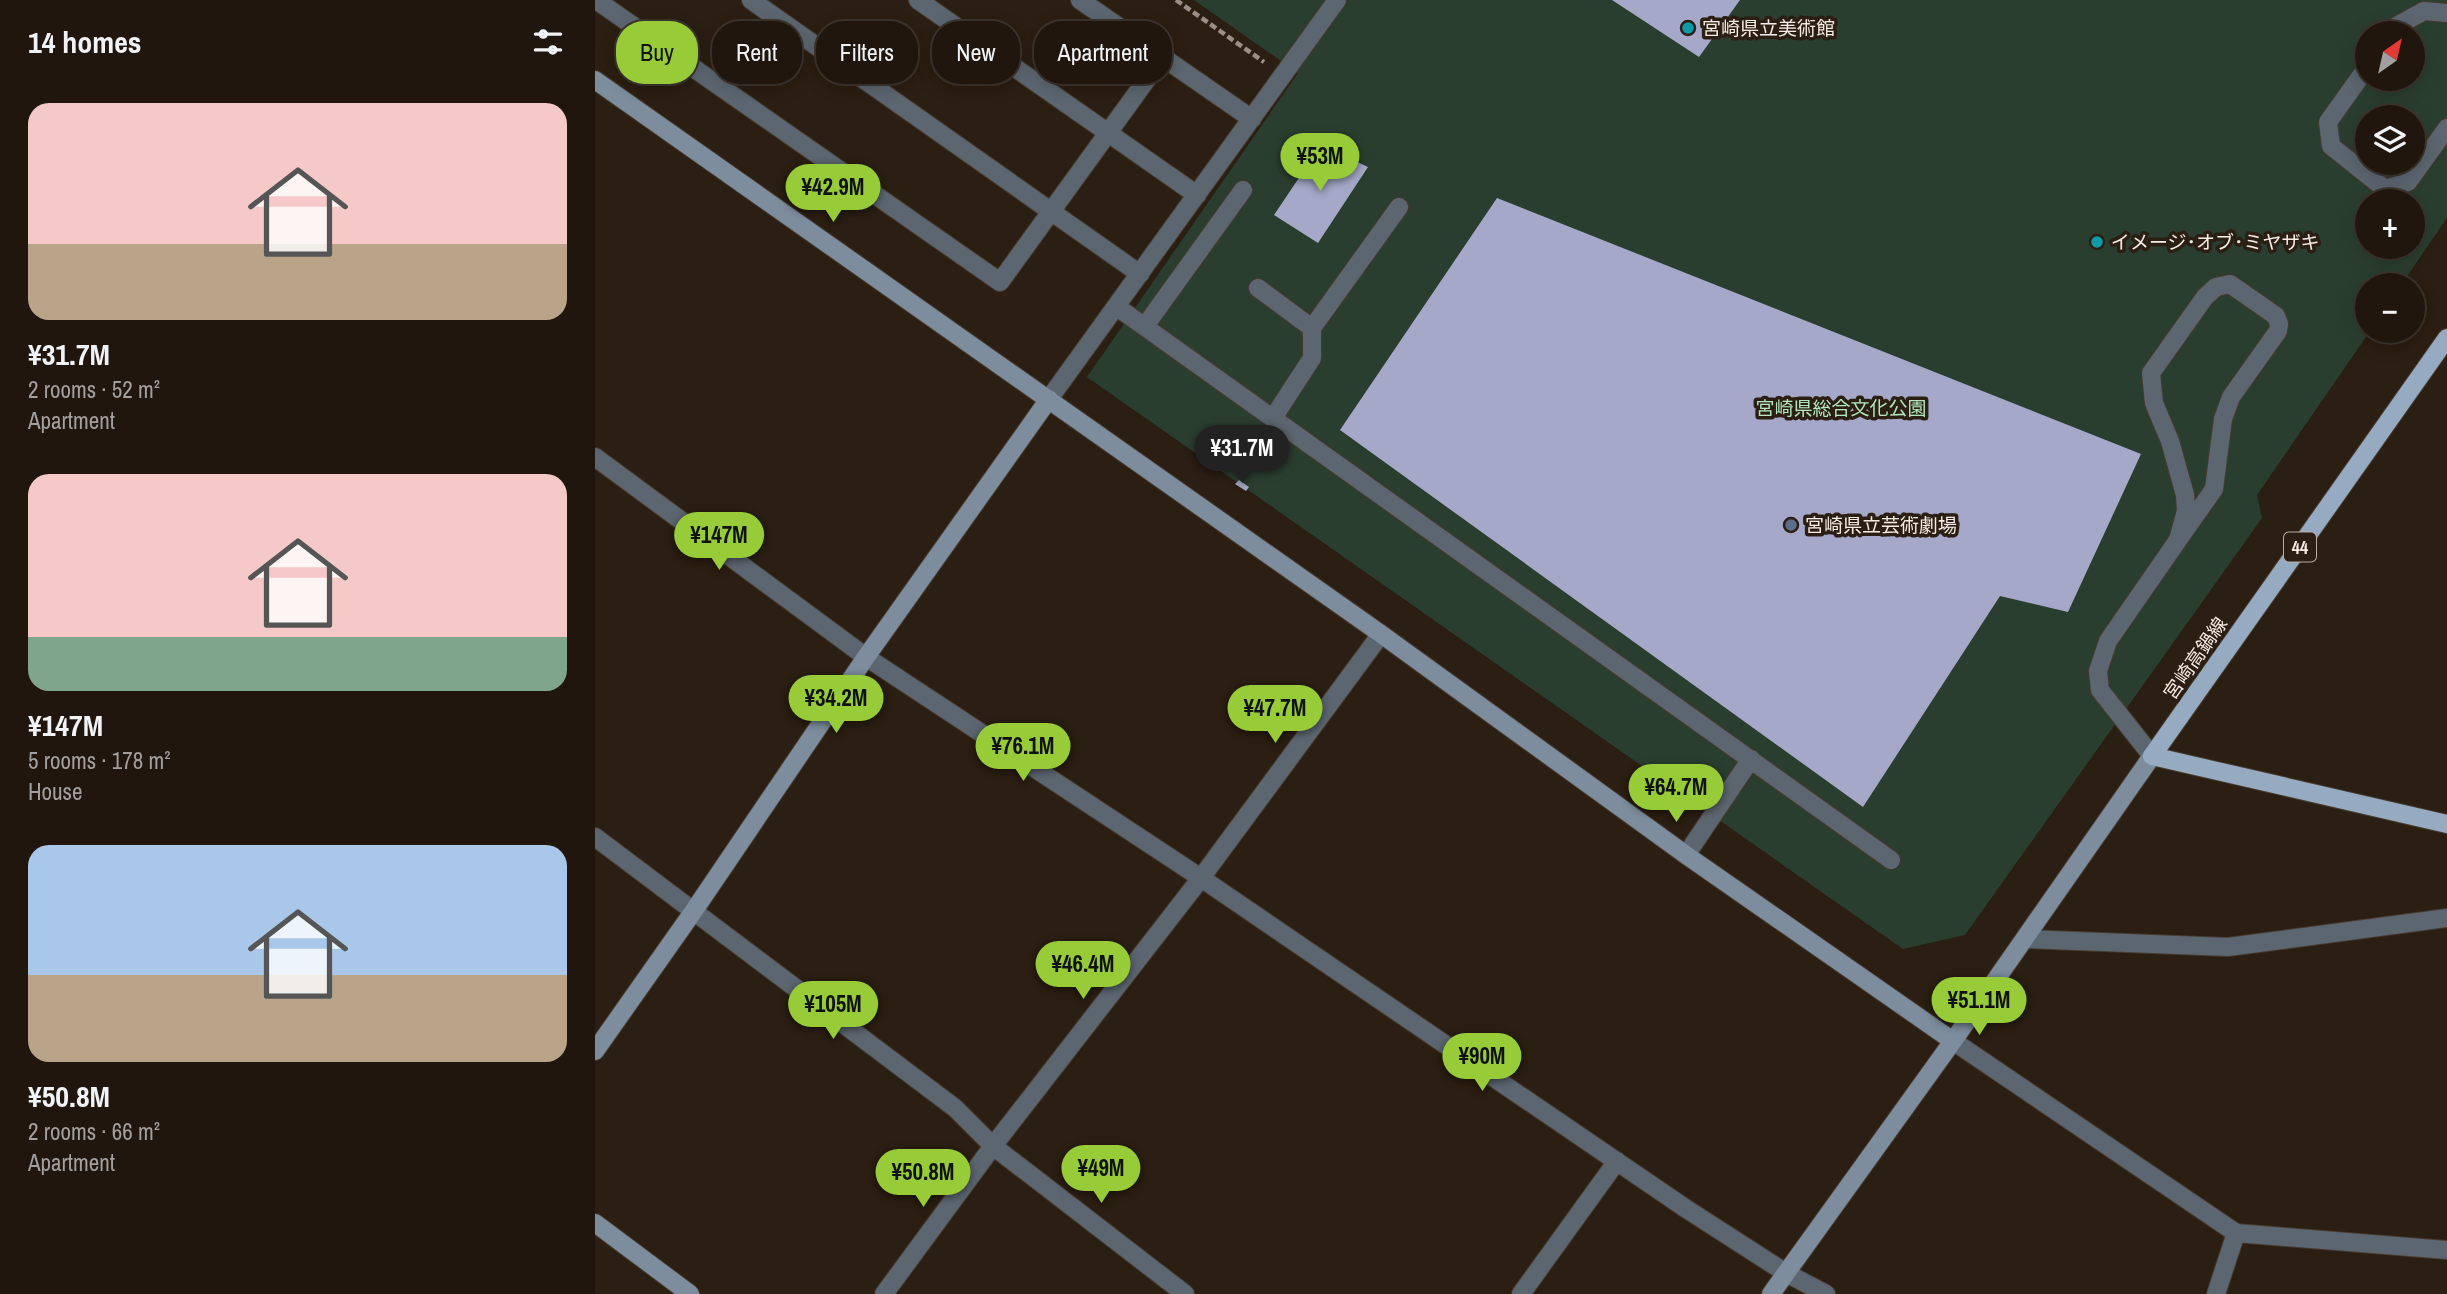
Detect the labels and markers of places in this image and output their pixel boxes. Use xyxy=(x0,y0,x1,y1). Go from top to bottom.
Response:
place label: 宮崎県立美術館 xyxy=(1702,15,1835,41)
marker: 宮崎県立美術館 xyxy=(1680,20,1696,36)
pin: ¥53M xyxy=(1279,134,1361,193)
pin: ¥42.9M xyxy=(776,164,890,224)
place label: イメージ･オブ･ミヤザキ xyxy=(2111,229,2320,255)
marker: イメージ･オブ･ミヤザキ xyxy=(2089,234,2105,250)
pin: ¥31.7M xyxy=(1185,426,1299,485)
pin: ¥147M xyxy=(670,512,768,572)
place label: 宮崎県立芸術劇場 xyxy=(1805,512,1957,538)
marker: 宮崎県立芸術劇場 xyxy=(1783,517,1799,533)
pin: ¥34.2M xyxy=(779,676,893,735)
pin: ¥47.7M xyxy=(1218,686,1332,745)
pin: ¥76.1M xyxy=(966,724,1080,783)
pin: ¥64.7M xyxy=(1619,764,1733,824)
pin: ¥46.4M xyxy=(1026,942,1140,1001)
pin: ¥51.1M xyxy=(1922,978,2036,1037)
pin: ¥105M xyxy=(784,982,882,1041)
pin: ¥90M xyxy=(1441,1034,1523,1093)
pin: ¥49M xyxy=(1060,1146,1142,1205)
pin: ¥50.8M xyxy=(866,1150,980,1209)

